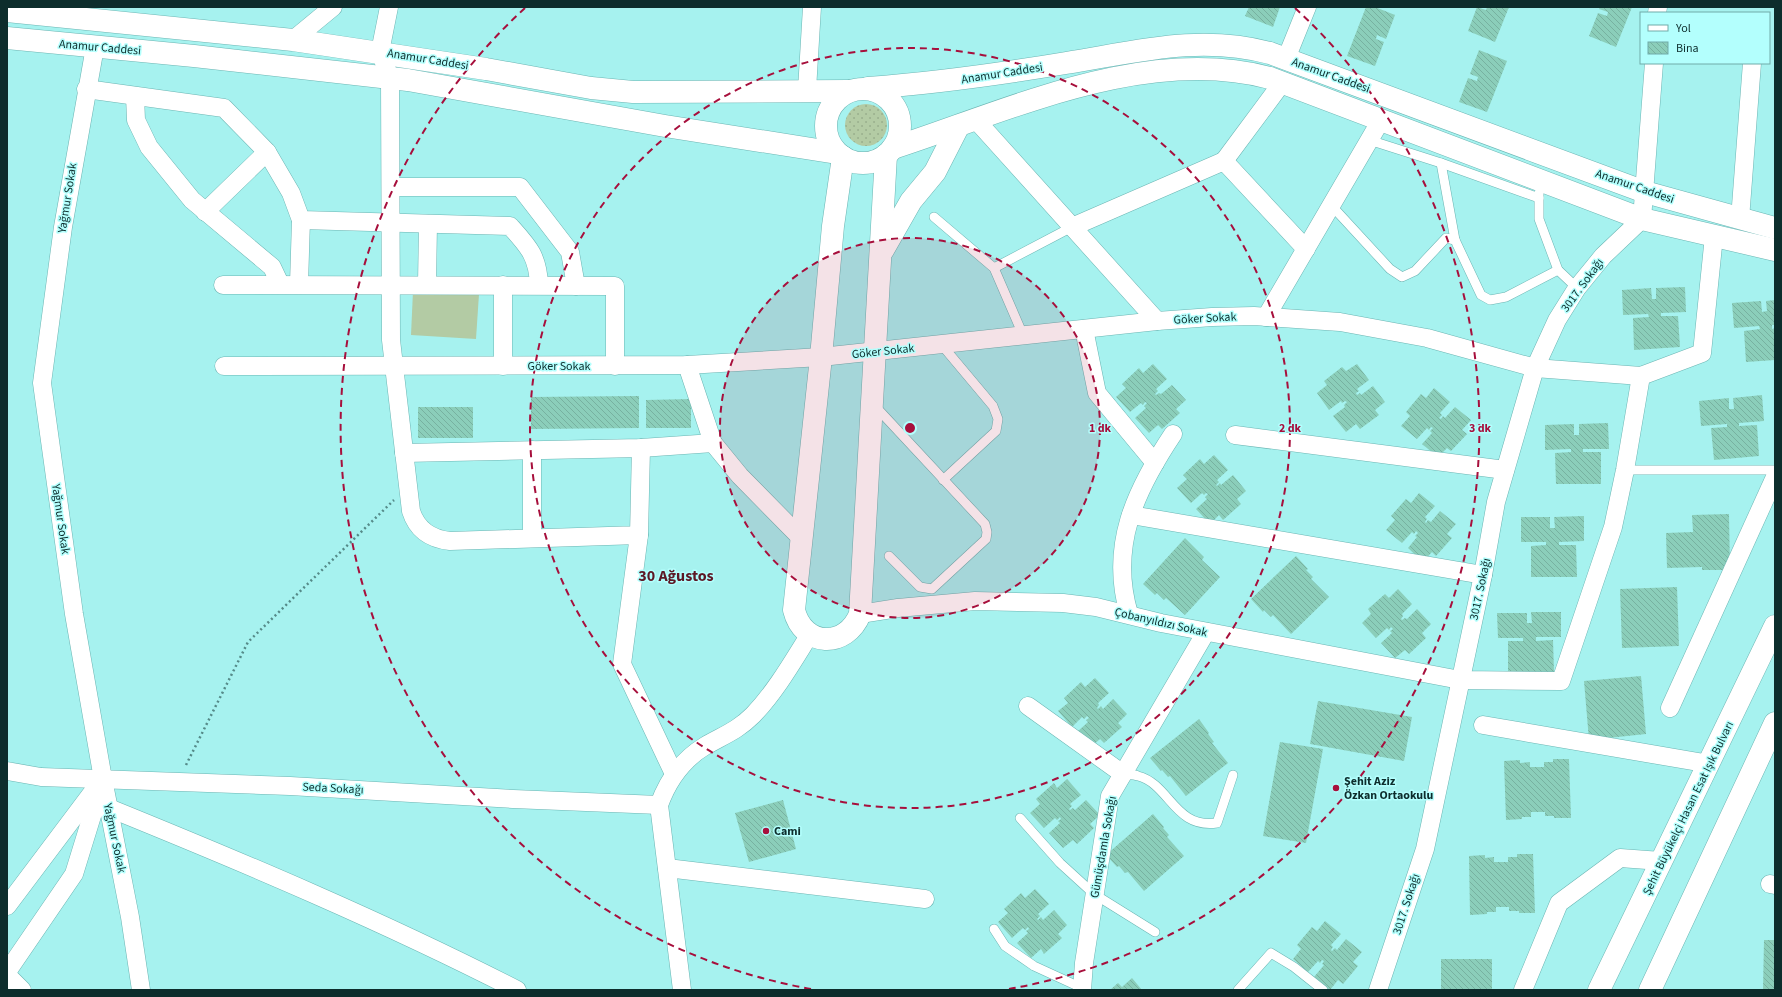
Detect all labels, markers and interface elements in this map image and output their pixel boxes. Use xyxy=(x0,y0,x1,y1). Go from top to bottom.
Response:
legend xyxy=(1640,12,1770,64)
text: Yol xyxy=(1675,20,1691,37)
street label: Anamur Caddesi xyxy=(58,35,142,60)
text: Bina xyxy=(1676,40,1699,57)
street label: Anamur Caddesi xyxy=(386,45,470,74)
street label: Anamur Caddesi xyxy=(1289,53,1372,98)
street label: Anamur Caddesi xyxy=(960,59,1044,88)
street label: Yağmur Sokak xyxy=(53,162,81,235)
street label: Anamur Caddesi xyxy=(1593,165,1677,208)
street label: 3017. Sokağı xyxy=(1557,255,1608,316)
street label: Göker Sokak xyxy=(1173,308,1237,329)
street label: Göker Sokak xyxy=(851,340,915,363)
street label: Göker Sokak xyxy=(528,358,590,375)
text: 1 dk xyxy=(1089,420,1112,437)
text: 2 dk xyxy=(1279,420,1302,437)
text: 3 dk xyxy=(1469,420,1492,437)
centre of rings xyxy=(903,421,917,435)
street label: Yağmur Sokak xyxy=(47,482,74,555)
street label: 3017. Sokağı xyxy=(1466,557,1495,622)
district label: 30 Ağustos xyxy=(638,565,714,587)
street label: Çobanyıldızı Sokak xyxy=(1113,604,1209,641)
street label: Şehit Büyükelçi Hasan Esat Işık Bulvarı xyxy=(1639,718,1738,898)
place label: Şehit Aziz Özkan Ortaokulu xyxy=(1344,773,1433,804)
street label: Seda Sokağı xyxy=(302,778,364,799)
marker: Şehit Aziz Özkan Ortaokulu xyxy=(1331,783,1341,793)
street label: Gümüşdamla Sokağı xyxy=(1086,795,1121,899)
street label: Yağmur Sokak xyxy=(99,801,130,875)
place label: Cami xyxy=(774,823,801,840)
marker: Cami xyxy=(761,826,771,836)
street label: 3017. Sokağı xyxy=(1389,872,1424,937)

